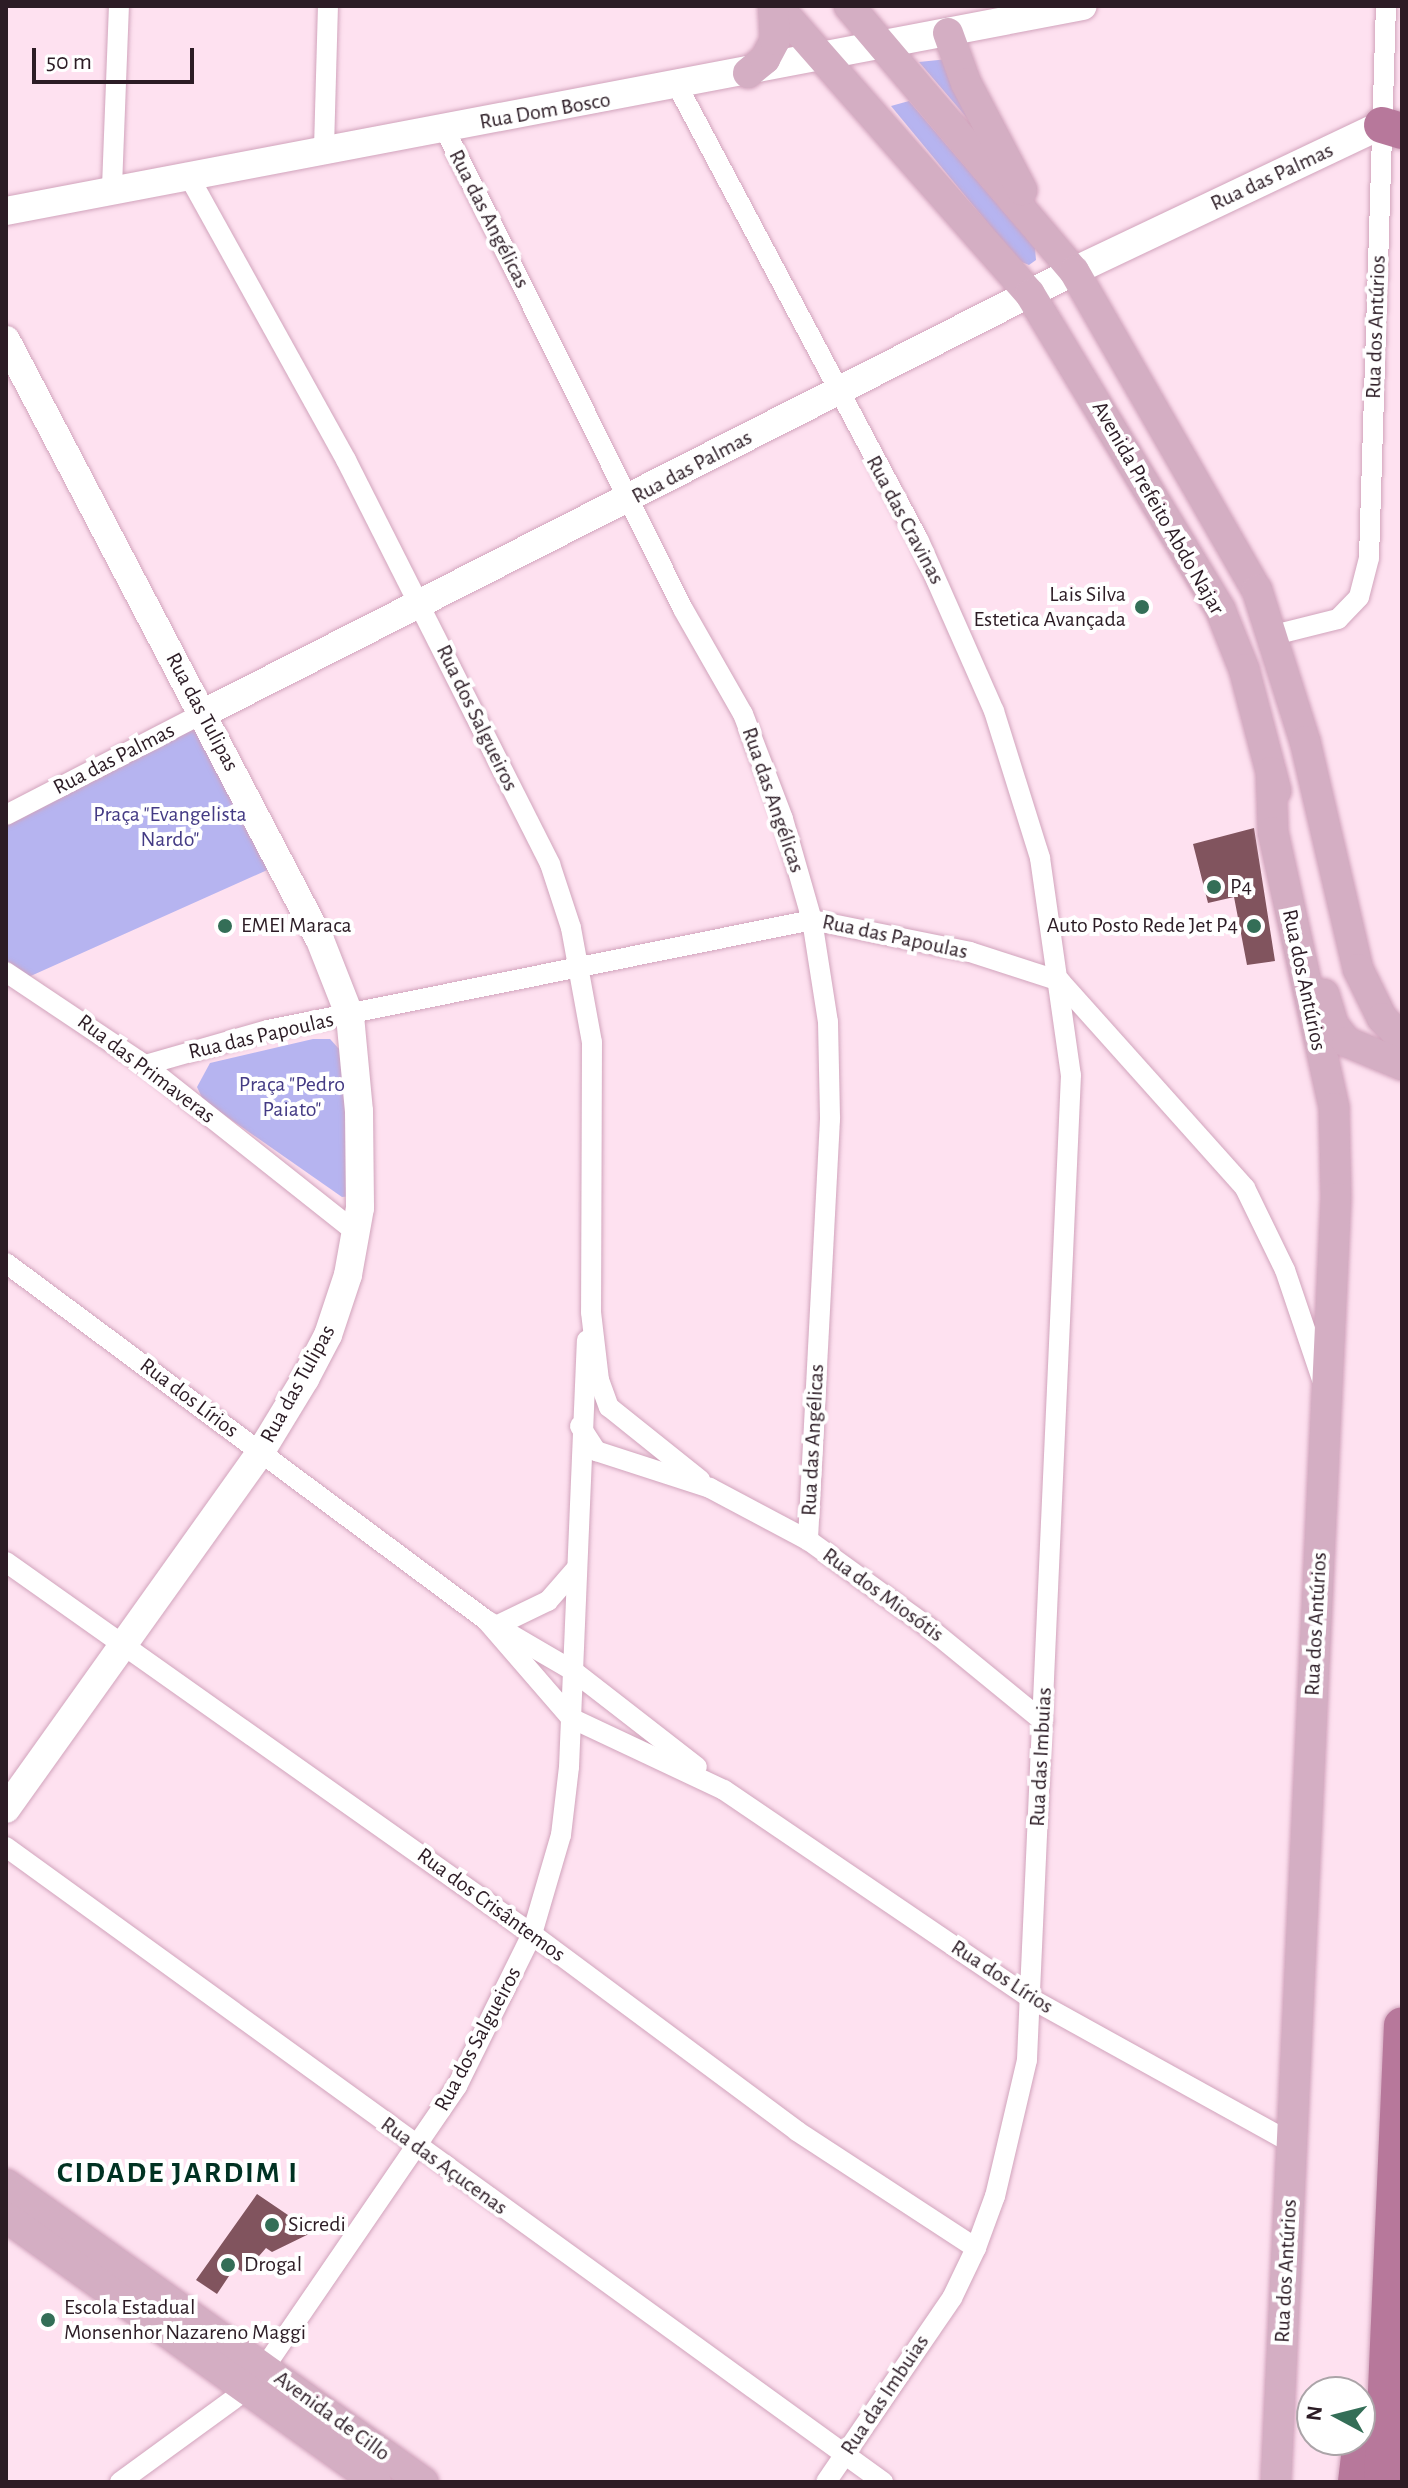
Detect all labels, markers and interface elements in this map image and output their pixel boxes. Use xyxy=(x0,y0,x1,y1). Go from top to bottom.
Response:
scale bar xyxy=(36,32,198,82)
text: 50 m xyxy=(46,50,92,74)
street label: Rua Dom Bosco xyxy=(477,86,613,136)
street label: Rua das Palmas xyxy=(1206,137,1338,217)
street label: Rua das Angélicas xyxy=(443,145,535,293)
street label: Rua dos Antúrios xyxy=(1360,255,1392,399)
street label: Avenida Prefeito Abdo Najar xyxy=(1086,397,1230,619)
street label: Rua das Palmas xyxy=(627,424,757,510)
street label: Rua das Cravinas xyxy=(860,451,950,589)
place label: Lais Silva Estetica Avançada xyxy=(974,581,1126,632)
marker: Lais Silva Estetica Avançada xyxy=(1133,598,1151,616)
street label: Rua dos Salgueiros xyxy=(430,640,524,796)
street label: Rua das Tulipas xyxy=(160,648,244,776)
street label: Rua das Palmas xyxy=(49,717,179,801)
street label: Rua das Angélicas xyxy=(736,724,810,876)
park label: Praça "Evangelista Nardo" xyxy=(93,801,247,852)
place label: P4 xyxy=(1230,874,1252,900)
marker: P4 xyxy=(1205,878,1223,896)
street label: Rua dos Antúrios xyxy=(1276,907,1332,1053)
street label: Rua das Papoulas xyxy=(820,909,970,965)
place label: EMEI Maraca xyxy=(241,913,352,939)
place label: Auto Posto Rede Jet P4 xyxy=(1047,913,1238,939)
marker: EMEI Maraca xyxy=(216,917,234,935)
marker: Auto Posto Rede Jet P4 xyxy=(1245,917,1263,935)
street label: Rua das Papoulas xyxy=(186,1006,336,1066)
street label: Rua das Primaveras xyxy=(72,1009,220,1129)
park label: Praça "Pedro Paiato" xyxy=(239,1071,345,1122)
street label: Rua das Tulipas xyxy=(255,1320,341,1448)
street label: Rua dos Lírios xyxy=(134,1352,244,1444)
street label: Rua das Angélicas xyxy=(796,1363,830,1517)
street label: Rua dos Miosótis xyxy=(817,1542,949,1648)
street label: Rua dos Antúrios xyxy=(1299,1551,1333,1697)
street label: Rua das Imbuias xyxy=(1024,1687,1058,1827)
street label: Rua dos Crisântemos xyxy=(412,1842,570,1968)
street label: Rua dos Lírios xyxy=(946,1934,1058,2020)
street label: Rua dos Salgueiros xyxy=(429,1962,527,2116)
street label: Rua das Açucenas xyxy=(375,2111,513,2221)
district label: CIDADE JARDIM I xyxy=(57,2155,299,2191)
street label: Rua dos Antúrios xyxy=(1269,2198,1303,2344)
place label: Sicredi xyxy=(288,2212,346,2238)
marker: Sicredi xyxy=(263,2216,281,2234)
place label: Drogal xyxy=(244,2252,302,2278)
marker: Drogal xyxy=(219,2256,237,2274)
place label: Escola Estadual Monsenhor Nazareno Maggi xyxy=(64,2294,306,2346)
marker: Escola Estadual Monsenhor Nazareno Maggi xyxy=(39,2311,57,2329)
street label: Rua das Imbuias xyxy=(835,2330,935,2460)
street label: Avenida de Cillo xyxy=(269,2365,395,2467)
north arrow xyxy=(1296,2376,1376,2456)
text: N xyxy=(1302,2404,1326,2422)

